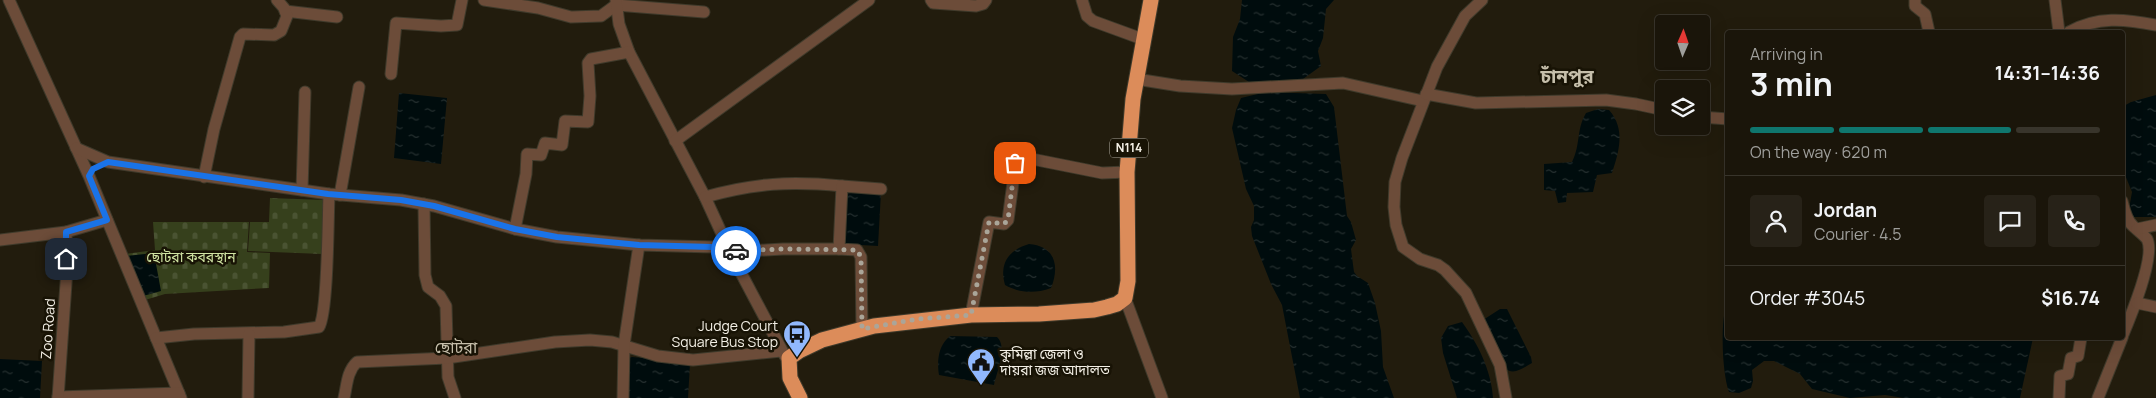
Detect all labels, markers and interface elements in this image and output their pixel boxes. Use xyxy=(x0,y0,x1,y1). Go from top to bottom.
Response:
north arrow xyxy=(1655,15,1710,70)
map controls xyxy=(1655,15,1710,135)
text: Arriving in xyxy=(1750,43,1823,65)
text: 14:31–14:36 xyxy=(1995,60,2100,86)
text: 3 min xyxy=(1750,62,1833,106)
district label: চাঁনপুর xyxy=(1539,63,1594,89)
button: layers xyxy=(1655,80,1710,135)
road number: N114 xyxy=(1110,138,1148,158)
text: On the way · 620 m xyxy=(1750,141,1887,163)
pin xyxy=(994,142,1036,184)
icon: bag xyxy=(1001,149,1029,177)
button: person xyxy=(1750,195,1802,247)
button: chat xyxy=(1984,195,2036,247)
button: phone xyxy=(2048,195,2100,247)
text: Jordan xyxy=(1814,197,1877,223)
text: Courier · 4.5 xyxy=(1814,223,1901,245)
courier xyxy=(711,226,761,276)
icon: car xyxy=(722,237,750,265)
pin xyxy=(45,238,87,280)
icon: home xyxy=(52,245,80,273)
park label: ছোটরা কবরস্থান xyxy=(146,247,236,266)
text: Order #3045 xyxy=(1750,285,1865,311)
text: $16.74 xyxy=(2041,285,2100,311)
street label: Zoo Road xyxy=(36,298,59,360)
place label: Judge Court Square Bus Stop xyxy=(672,316,778,351)
bus stop icon: Judge Court Square Bus Stop xyxy=(782,319,812,358)
district label: ছোটরা xyxy=(435,336,478,358)
place label: কুমিল্লা জেলা ও দায়রা জজ আদালত xyxy=(999,344,1111,379)
public building icon: কুমিল্লা জেলা ও দায়রা জজ আদালত xyxy=(966,347,996,386)

